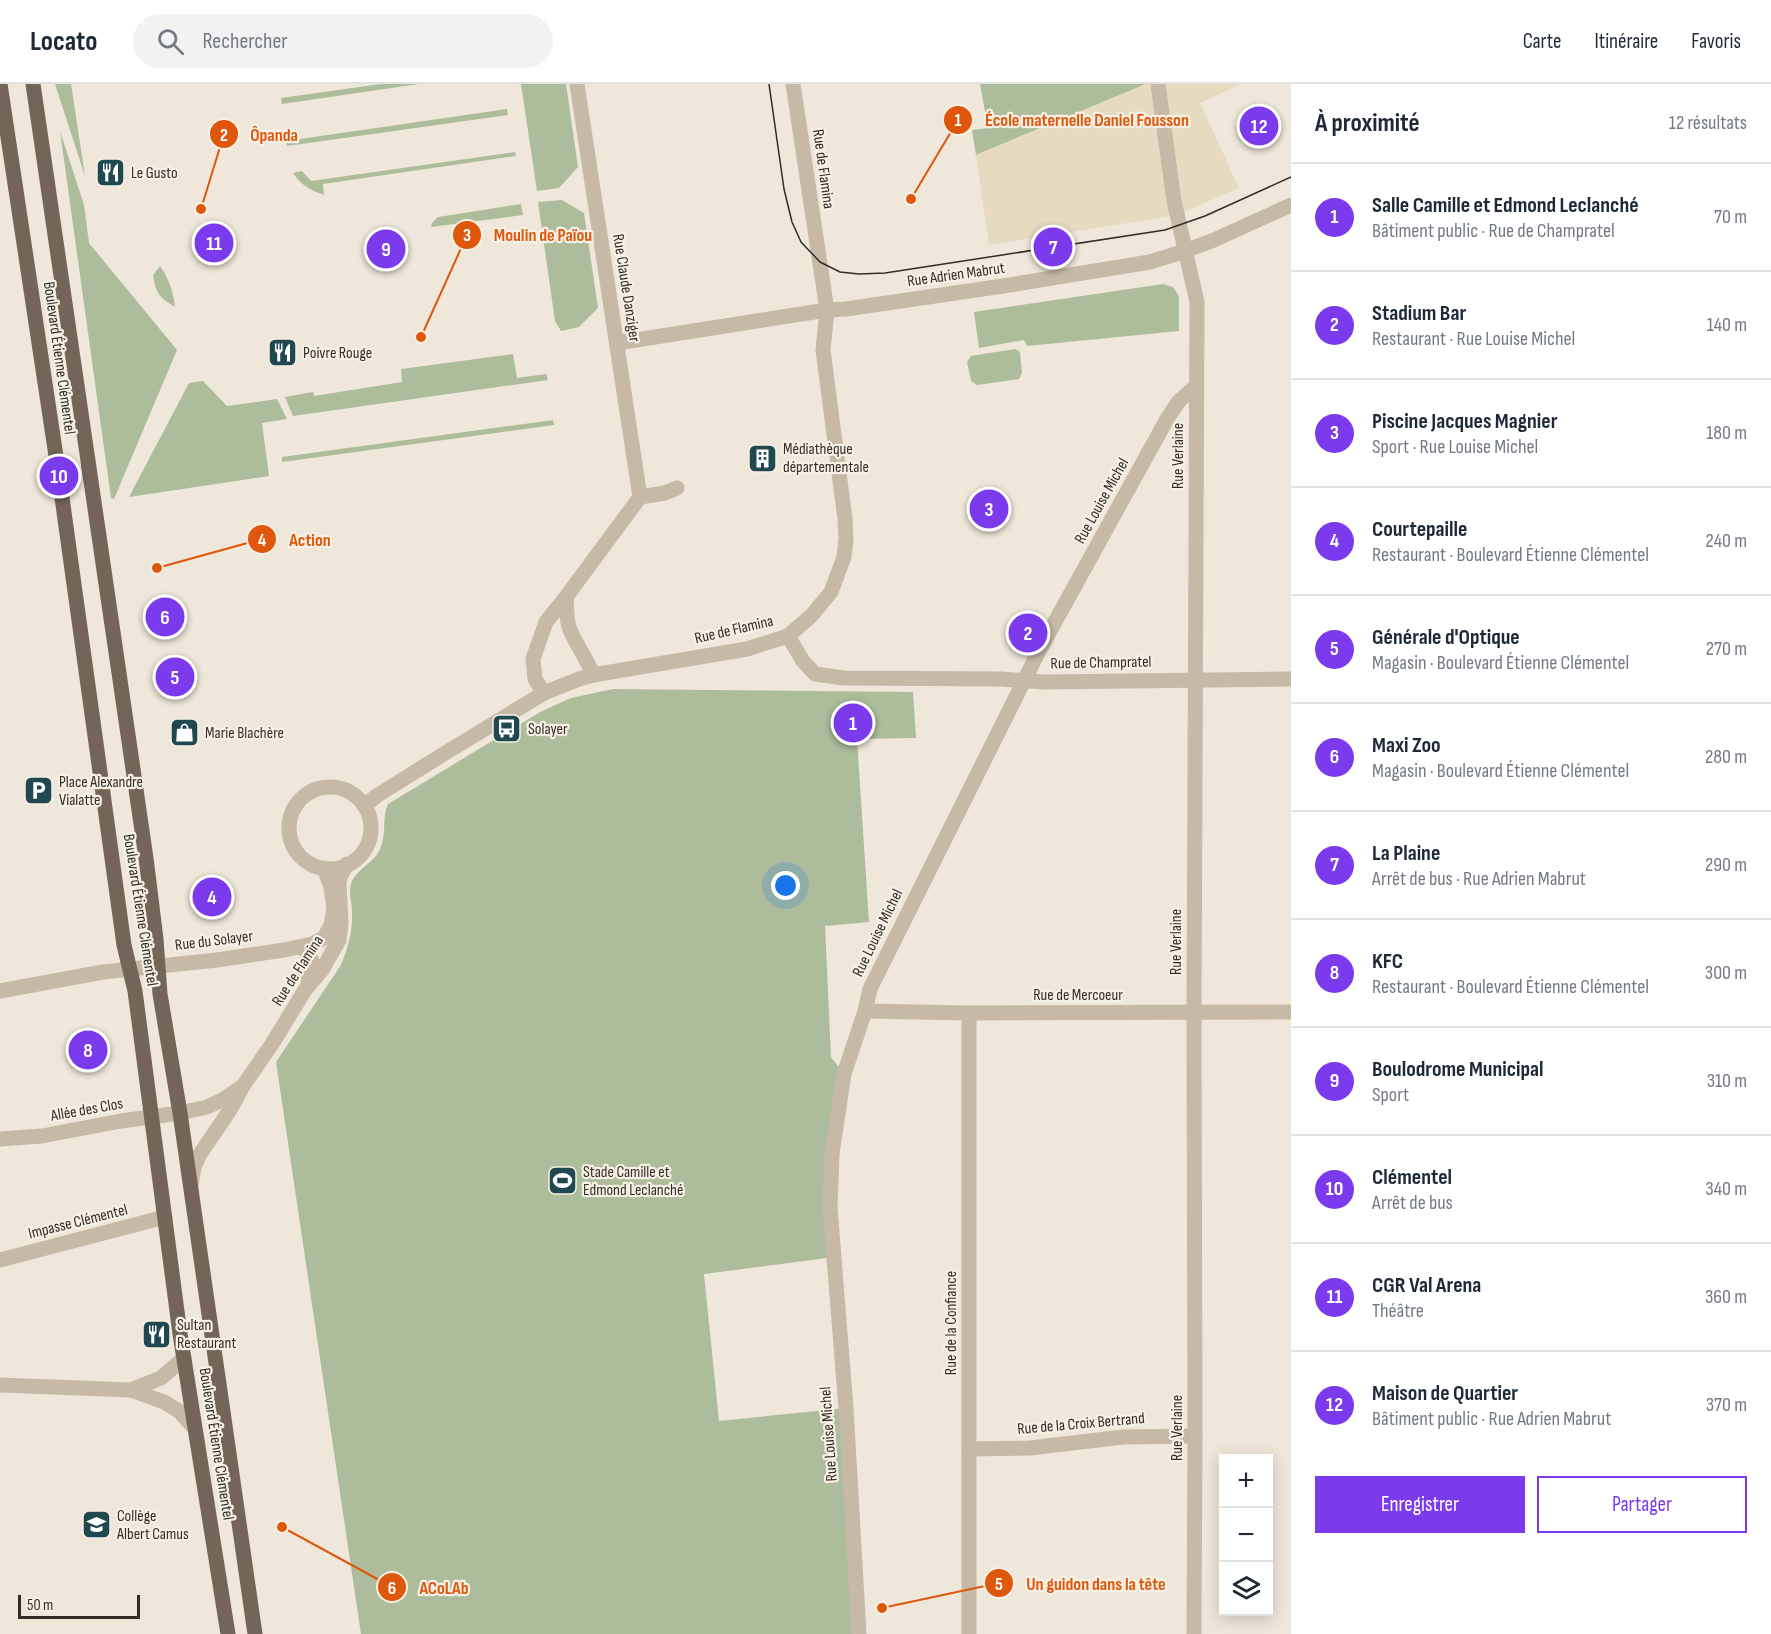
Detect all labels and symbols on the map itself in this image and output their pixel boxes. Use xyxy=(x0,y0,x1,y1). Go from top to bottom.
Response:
callout: École maternelle Daniel Fousson xyxy=(943,102,1201,138)
pin: 12 xyxy=(1240,104,1278,148)
text: 1 xyxy=(954,110,962,131)
text: École maternelle Daniel Fousson xyxy=(985,110,1189,131)
callout: Ôpanda xyxy=(209,116,310,152)
text: 2 xyxy=(220,125,228,146)
text: Ôpanda xyxy=(250,125,298,146)
street label: Rue de Flamina xyxy=(808,128,838,210)
restaurant icon: Le Gusto xyxy=(94,157,126,189)
place label: Le Gusto xyxy=(131,164,178,183)
callout: Moulin de Païou xyxy=(452,217,605,253)
pin: 11 xyxy=(194,220,234,266)
pin: 7 xyxy=(1034,224,1072,270)
text: 3 xyxy=(463,225,471,246)
text: Moulin de Païou xyxy=(494,225,592,246)
pin: 9 xyxy=(366,226,406,272)
street label: Rue Claude Danziger xyxy=(608,233,644,344)
street label: Rue Adrien Mabrut xyxy=(906,259,1006,291)
street label: Boulevard Étienne Clémentel xyxy=(39,280,79,436)
restaurant icon: Poivre Rouge xyxy=(266,337,298,369)
place label: Poivre Rouge xyxy=(303,344,372,363)
street label: Rue Verlaine xyxy=(1169,423,1188,489)
place label: Médiathèque départementale xyxy=(783,440,869,477)
building icon: Médiathèque départementale xyxy=(746,442,778,474)
pin: 10 xyxy=(40,454,78,498)
street label: Rue Louise Michel xyxy=(1071,455,1133,547)
pin: 3 xyxy=(970,486,1008,532)
callout: Action xyxy=(247,521,343,557)
text: 4 xyxy=(258,530,267,551)
text: Action xyxy=(288,530,331,551)
pin: 6 xyxy=(146,594,184,640)
pin: 2 xyxy=(1008,610,1048,656)
street label: Rue de Flamina xyxy=(693,612,775,648)
street label: Rue de Champratel xyxy=(1050,653,1152,673)
pin: 5 xyxy=(156,654,195,700)
pin: 1 xyxy=(834,700,872,746)
bus stop icon: Solayer xyxy=(491,713,523,745)
shop icon: Marie Blachère xyxy=(168,717,200,749)
place label: Solayer xyxy=(528,720,568,739)
place label: Marie Blachère xyxy=(205,724,284,743)
place label: Place Alexandre Vialatte xyxy=(59,773,143,810)
parking icon: Place Alexandre Vialatte xyxy=(22,775,54,807)
street label: Boulevard Étienne Clémentel xyxy=(119,832,161,988)
your location xyxy=(771,871,800,900)
pin: 4 xyxy=(192,874,232,920)
street label: Rue Louise Michel xyxy=(849,886,907,980)
street label: Rue Verlaine xyxy=(1167,909,1186,975)
street label: Rue du Solayer xyxy=(174,927,255,955)
street label: Rue de Flamina xyxy=(268,932,328,1010)
street label: Rue de Mercoeur xyxy=(1033,986,1123,1005)
pin: 8 xyxy=(68,1028,107,1072)
street label: Allée des Clos xyxy=(48,1094,125,1126)
place label: Stade Camille et Edmond Leclanché xyxy=(583,1163,683,1200)
sports icon: Stade Camille et Edmond Leclanché xyxy=(546,1165,578,1197)
street label: Impasse Clémentel xyxy=(26,1200,130,1244)
street label: Rue de la Confiance xyxy=(942,1271,961,1375)
place label: Sultan Restaurant xyxy=(177,1316,236,1353)
restaurant icon: Sultan Restaurant xyxy=(140,1318,172,1350)
street label: Boulevard Étienne Clémentel xyxy=(195,1366,237,1522)
street label: Rue Louise Michel xyxy=(816,1386,842,1482)
street label: Rue Verlaine xyxy=(1168,1395,1187,1461)
street label: Rue de la Croix Bertrand xyxy=(1017,1409,1145,1439)
place label: Collège Albert Camus xyxy=(116,1507,189,1544)
school or university icon: Collège Albert Camus xyxy=(80,1509,112,1541)
callout: Un guidon dans la tête xyxy=(984,1565,1178,1601)
callout: ACoLAb xyxy=(377,1569,480,1605)
text: 5 xyxy=(995,1574,1003,1595)
text: Un guidon dans la tête xyxy=(1026,1574,1166,1595)
text: 6 xyxy=(388,1578,396,1599)
text: ACoLAb xyxy=(418,1578,469,1599)
scale bar xyxy=(18,1592,140,1620)

